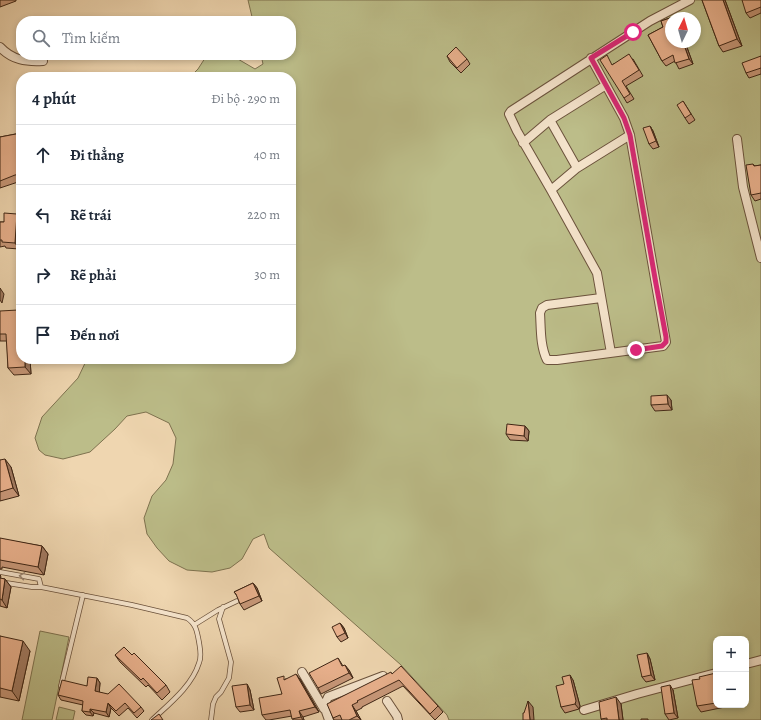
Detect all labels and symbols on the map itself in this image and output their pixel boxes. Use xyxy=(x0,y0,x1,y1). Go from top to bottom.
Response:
north arrow xyxy=(665,12,701,48)
route start xyxy=(624,23,642,41)
route end xyxy=(627,341,645,359)
one-way arrow xyxy=(19,572,25,581)

